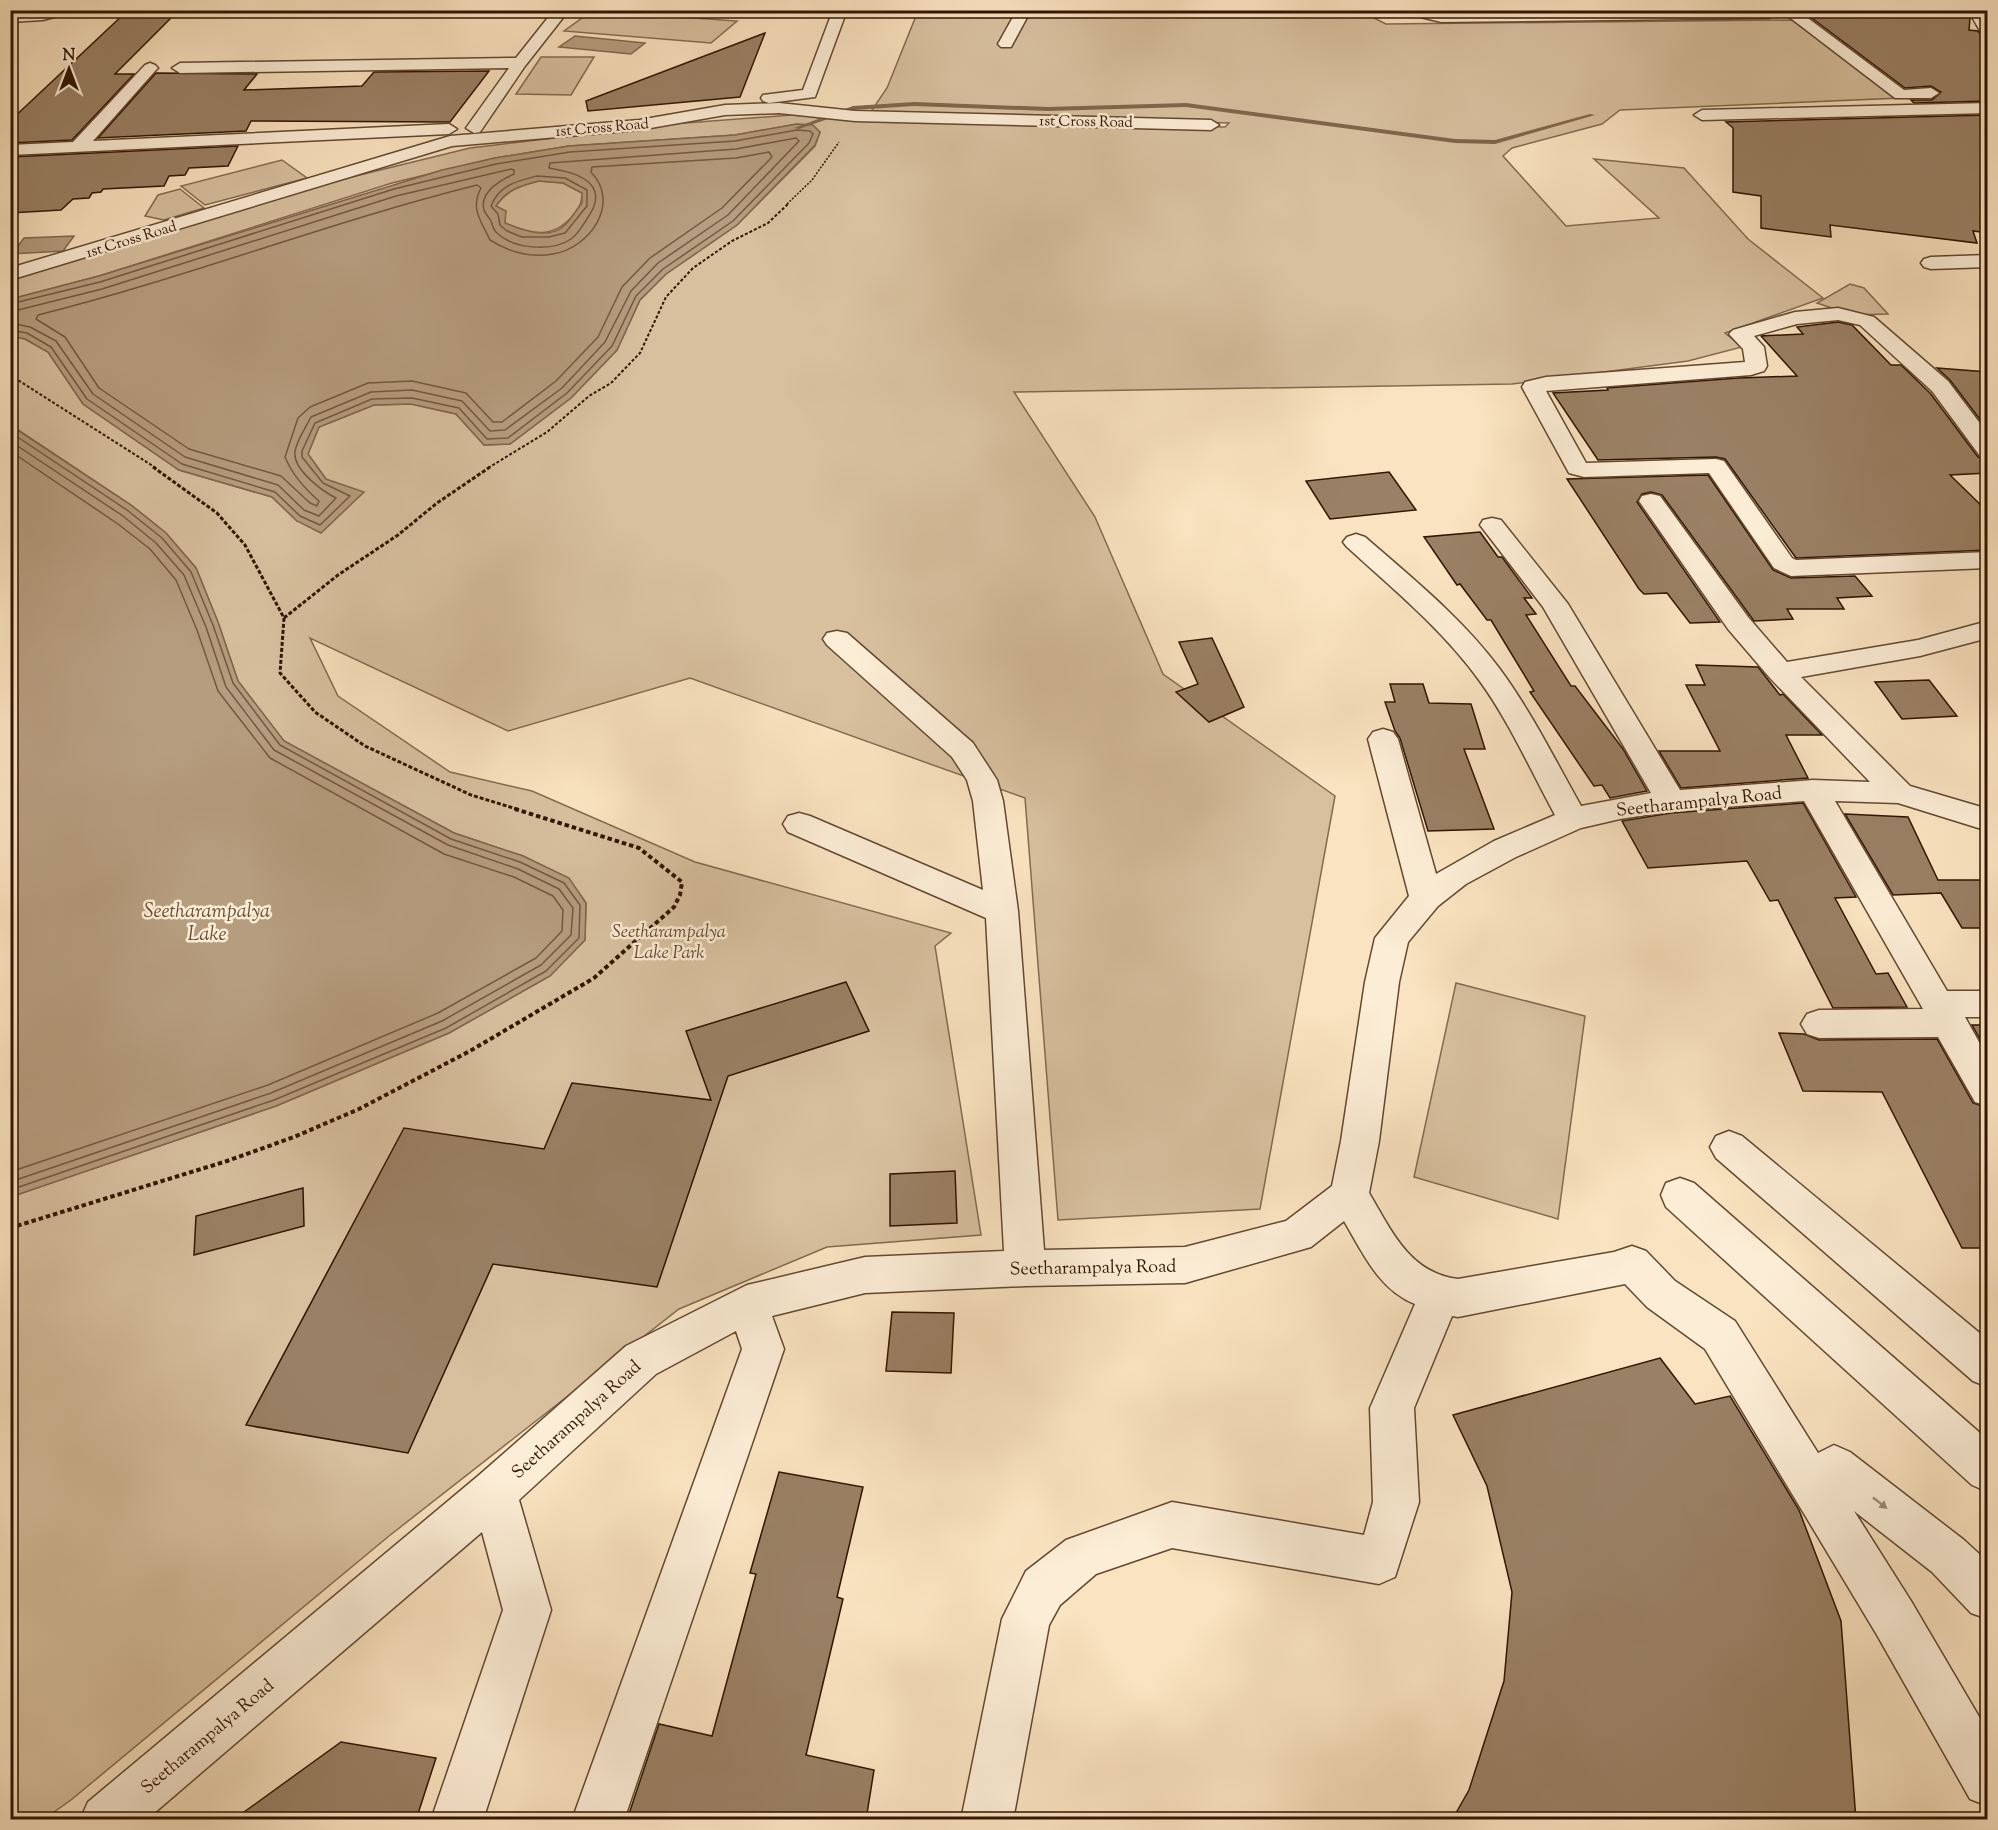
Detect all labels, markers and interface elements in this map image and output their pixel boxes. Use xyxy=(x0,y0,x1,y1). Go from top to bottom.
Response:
north arrow xyxy=(39,39,99,99)
text: N xyxy=(63,45,76,68)
street label: 1st Cross Road xyxy=(1039,111,1134,134)
street label: 1st Cross Road xyxy=(555,114,650,143)
street label: 1st Cross Road xyxy=(84,217,180,264)
street label: Seetharampalya Road xyxy=(1615,781,1783,825)
water label: Seetharampalya Lake xyxy=(144,898,270,950)
park label: Seetharampalya Lake Park xyxy=(612,920,726,967)
street label: Seetharampalya Road xyxy=(1010,1255,1177,1283)
street label: Seetharampalya Road xyxy=(507,1355,648,1486)
one-way arrow xyxy=(1873,1496,1888,1508)
street label: Seetharampalya Road xyxy=(136,1674,280,1801)

